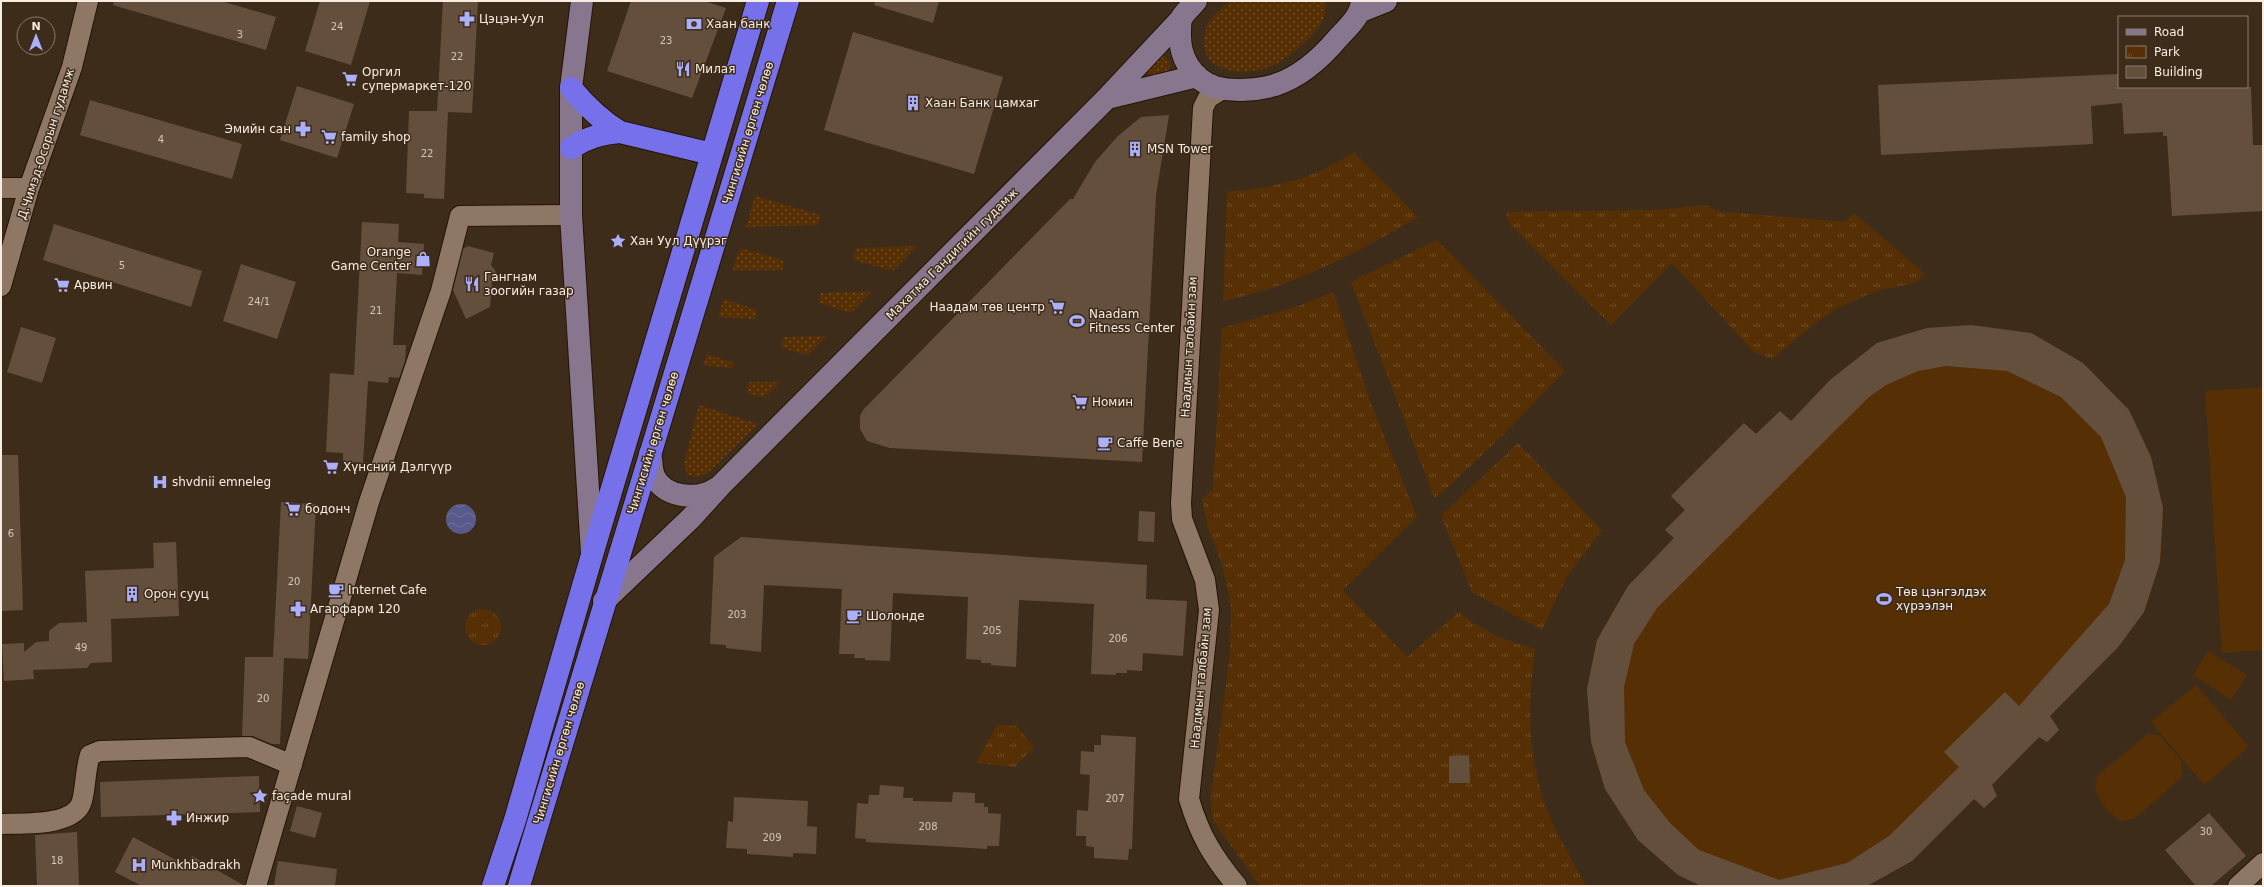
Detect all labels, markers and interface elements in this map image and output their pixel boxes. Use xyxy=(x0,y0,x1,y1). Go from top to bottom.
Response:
pharmacy icon: Цэцэн-Уул xyxy=(458,10,476,28)
place label: Цэцэн-Уул xyxy=(479,12,544,26)
bank icon: Хаан банк xyxy=(685,15,703,33)
north arrow xyxy=(16,16,56,56)
legend xyxy=(2118,16,2248,88)
place label: Хаан банк xyxy=(706,17,770,31)
text: N xyxy=(31,20,41,33)
house number: 24 xyxy=(331,21,343,32)
text: Road xyxy=(2154,25,2184,39)
house number: 3 xyxy=(237,29,243,40)
house number: 23 xyxy=(660,35,672,46)
text: Park xyxy=(2154,45,2180,59)
house number: 22 xyxy=(451,51,463,62)
restaurant icon: Милая xyxy=(674,60,692,78)
street label: Чингисийн өргөн чөлөө xyxy=(720,60,776,206)
place label: Милая xyxy=(695,62,735,76)
place label: Оргил супермаркет-120 xyxy=(362,65,471,93)
text: Building xyxy=(2154,65,2203,79)
street label: Д.Чимэд-Осорын гудамж xyxy=(15,66,77,222)
supermarket icon: Оргил супермаркет-120 xyxy=(341,70,359,88)
building icon: Хаан Банк цамхаг xyxy=(904,94,922,112)
place label: Хаан Банк цамхаг xyxy=(925,96,1039,110)
pharmacy icon: Эмийн сан xyxy=(294,120,312,138)
place label: Эмийн сан xyxy=(225,122,291,136)
supermarket icon: family shop xyxy=(320,128,338,146)
place label: family shop xyxy=(341,130,411,144)
house number: 4 xyxy=(158,134,164,145)
building icon: MSN Tower xyxy=(1126,140,1144,158)
place label: MSN Tower xyxy=(1147,142,1213,156)
house number: 22 xyxy=(421,148,433,159)
street label: Махатма Гандигийн гудамж xyxy=(883,185,1021,323)
place icon: Хан Уул Дүүрэг xyxy=(609,232,627,250)
place label: Хан Уул Дүүрэг xyxy=(630,234,727,248)
place label: Orange Game Center xyxy=(331,245,411,273)
shop icon: Orange Game Center xyxy=(414,250,432,268)
house number: 5 xyxy=(119,260,125,271)
place label: Гангнам зоогийн газар xyxy=(484,270,574,298)
restaurant icon: Гангнам зоогийн газар xyxy=(463,275,481,293)
supermarket icon: Арвин xyxy=(53,276,71,294)
street label: Наадмын талбайн зам xyxy=(1178,276,1200,418)
place label: Арвин xyxy=(74,278,113,292)
house number: 24/1 xyxy=(248,296,270,307)
supermarket icon: Наадам төв центр xyxy=(1048,298,1066,316)
place label: Наадам төв центр xyxy=(930,300,1045,314)
house number: 21 xyxy=(370,305,382,316)
place label: Naadam Fitness Center xyxy=(1089,307,1175,335)
sports icon: Naadam Fitness Center xyxy=(1068,312,1086,330)
street label: Чингисийн өргөн чөлөө xyxy=(625,370,681,516)
supermarket icon: Номин xyxy=(1071,393,1089,411)
place label: Номин xyxy=(1092,395,1133,409)
cafe icon: Caffe Bene xyxy=(1096,434,1114,452)
place label: Caffe Bene xyxy=(1117,436,1183,450)
supermarket icon: Хүнсний Дэлгүүр xyxy=(322,458,340,476)
place label: Хүнсний Дэлгүүр xyxy=(343,460,452,474)
hospital icon: shvdnii emneleg xyxy=(151,473,169,491)
place label: shvdnii emneleg xyxy=(172,475,271,489)
supermarket icon: бодонч xyxy=(284,500,302,518)
place label: бодонч xyxy=(305,502,350,516)
house number: 6 xyxy=(8,528,14,539)
house number: 20 xyxy=(288,576,300,587)
cafe icon: Internet Cafe xyxy=(327,581,345,599)
place label: Internet Cafe xyxy=(348,583,427,597)
building icon: Орон сууц xyxy=(123,585,141,603)
place label: Төв цэнгэлдэх хүрээлэн xyxy=(1895,585,1987,613)
place label: Орон сууц xyxy=(144,587,209,601)
sports icon: Төв цэнгэлдэх хүрээлэн xyxy=(1875,590,1893,608)
pharmacy icon: Агарфарм 120 xyxy=(289,600,307,618)
place label: Агарфарм 120 xyxy=(310,602,401,616)
cafe icon: Шолонде xyxy=(845,607,863,625)
street label: Наадмын талбайн зам xyxy=(1188,607,1214,749)
house number: 203 xyxy=(727,609,747,620)
place label: Шолонде xyxy=(866,609,925,623)
house number: 205 xyxy=(982,625,1002,636)
house number: 206 xyxy=(1108,633,1128,644)
house number: 49 xyxy=(75,642,87,653)
street label: Чингисийн өргөн чөлөө xyxy=(531,680,587,826)
house number: 20 xyxy=(257,693,269,704)
place icon: façade mural xyxy=(251,787,269,805)
place label: façade mural xyxy=(272,789,351,803)
house number: 207 xyxy=(1105,793,1125,804)
pharmacy icon: Инжир xyxy=(165,809,183,827)
place label: Инжир xyxy=(186,811,229,825)
house number: 208 xyxy=(918,821,938,832)
house number: 30 xyxy=(2200,826,2212,837)
house number: 209 xyxy=(762,832,782,843)
house number: 18 xyxy=(51,855,63,866)
hospital icon: Munkhbadrakh xyxy=(130,856,148,874)
place label: Munkhbadrakh xyxy=(151,858,241,872)

